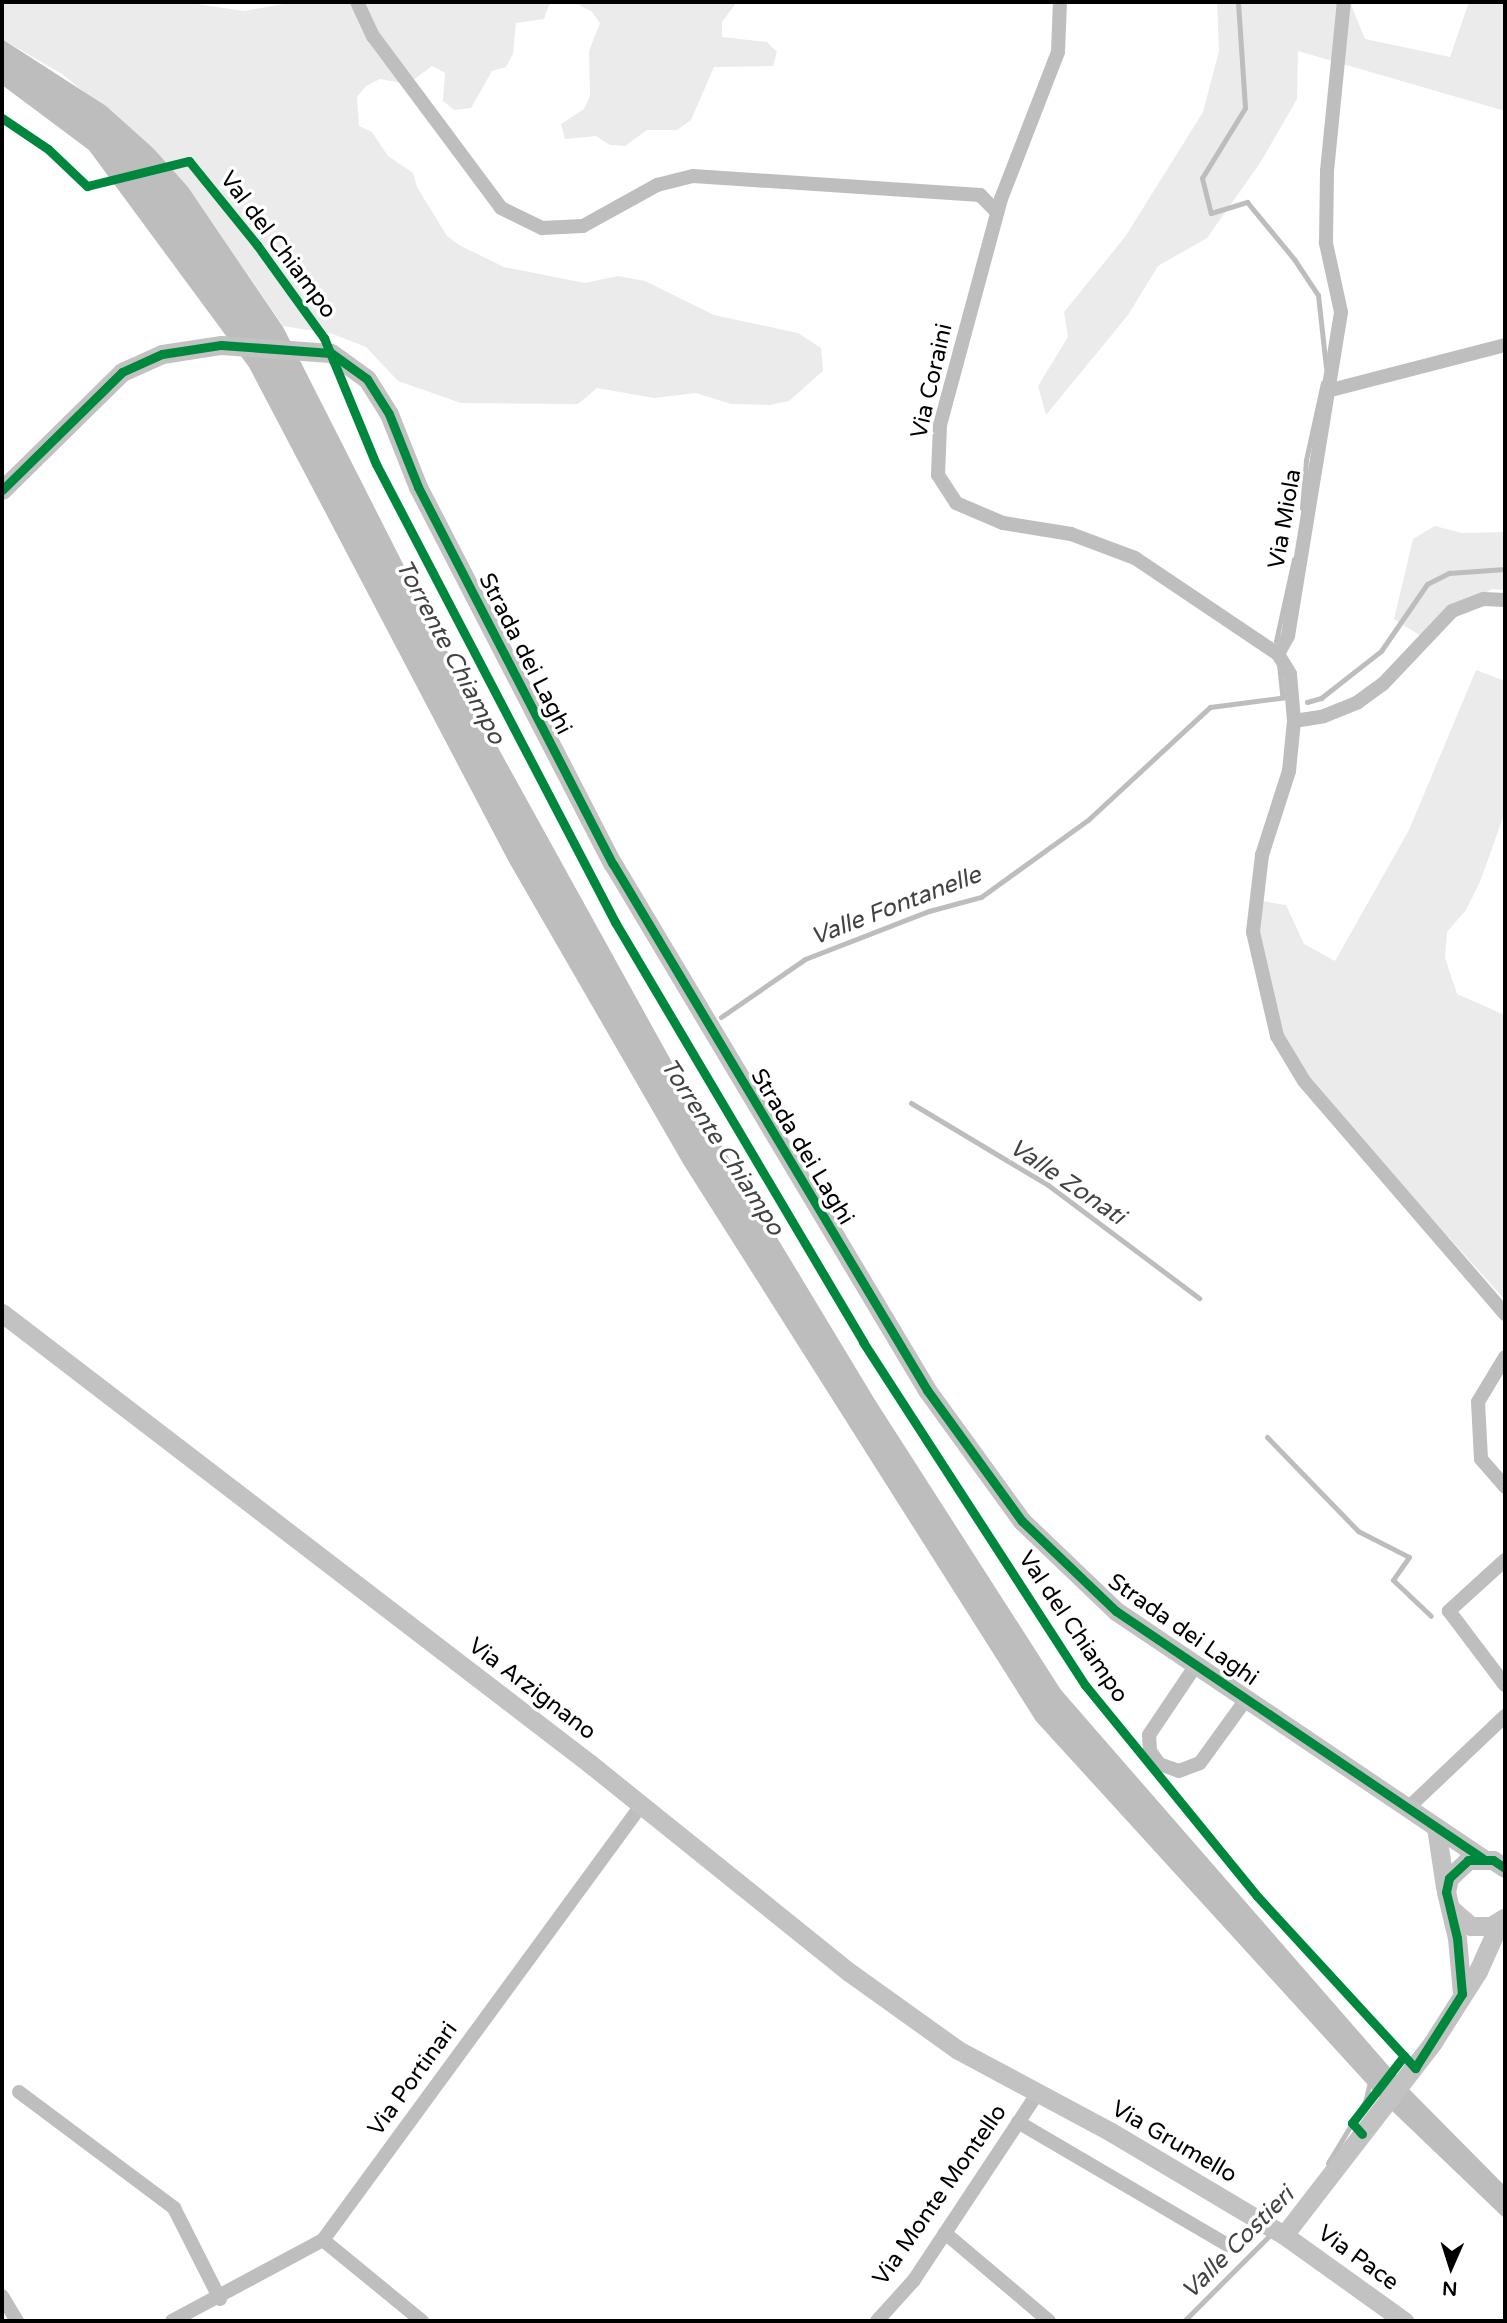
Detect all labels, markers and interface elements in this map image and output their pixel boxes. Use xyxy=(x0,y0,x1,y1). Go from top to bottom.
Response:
street label: Val del Chiampo xyxy=(214,166,342,324)
street label: Via Coraini xyxy=(905,321,959,441)
street label: Via Miola xyxy=(1263,467,1307,571)
water label: Torrente Chiampo xyxy=(389,555,511,749)
street label: Strada dei Laghi xyxy=(472,569,578,739)
water label: Valle Fontanelle xyxy=(807,860,985,952)
water label: Torrente Chiampo xyxy=(654,1053,790,1241)
street label: Strada dei Laghi xyxy=(745,1064,859,1230)
water label: Valle Zonati xyxy=(1004,1133,1130,1231)
street label: Val del Chiampo xyxy=(1012,1546,1134,1708)
street label: Strada dei Laghi xyxy=(1102,1568,1264,1692)
street label: Via Arzignano xyxy=(463,1632,601,1746)
street label: Via Portinari xyxy=(362,2017,464,2141)
street label: Via Grumello xyxy=(1106,2095,1242,2189)
street label: Via Monte Montello xyxy=(867,2099,1013,2291)
water label: Valle Costieri xyxy=(1176,2181,1300,2305)
street label: Via Pace xyxy=(1312,2219,1404,2297)
north arrow xyxy=(1416,2232,1486,2302)
text: N xyxy=(1442,2277,1458,2299)

